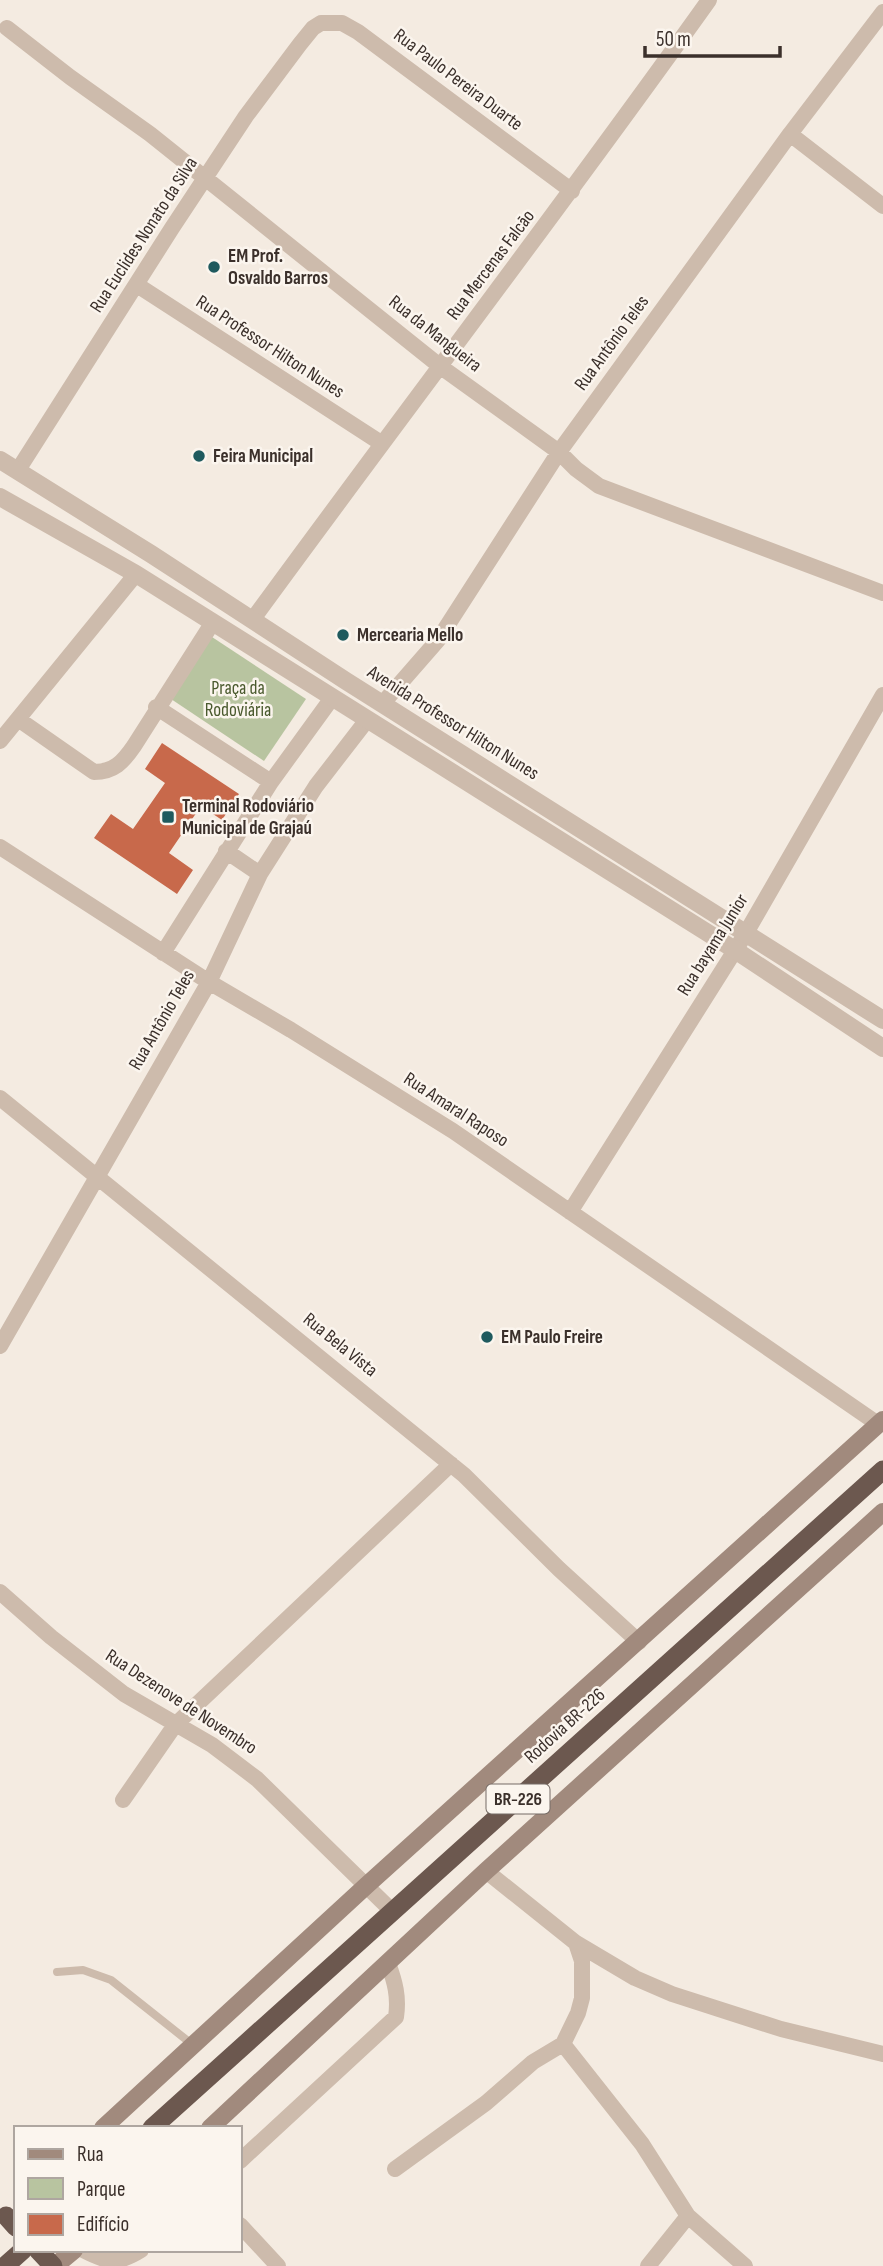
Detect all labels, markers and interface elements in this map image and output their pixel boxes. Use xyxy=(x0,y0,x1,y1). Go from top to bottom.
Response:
scale bar xyxy=(645,14,780,58)
street label: Rua Paulo Pereira Duarte xyxy=(389,24,527,136)
text: 50 m xyxy=(656,27,691,52)
street label: Rua Euclides Nonato da Silva xyxy=(85,153,203,317)
street label: Rua Mercenas Falcão xyxy=(442,205,540,325)
place label: EM Prof. Osvaldo Barros xyxy=(228,245,328,290)
marker: EM Prof. Osvaldo Barros xyxy=(206,259,222,275)
street label: Rua Professor Hilton Nunes xyxy=(192,290,349,404)
street label: Rua da Mangueira xyxy=(384,291,486,377)
street label: Rua Antônio Teles xyxy=(570,291,654,395)
place label: Feira Municipal xyxy=(213,445,313,468)
marker: Feira Municipal xyxy=(191,448,207,464)
place label: Mercearia Mello xyxy=(357,624,463,647)
marker: Mercearia Mello xyxy=(335,627,351,643)
street label: Avenida Professor Hilton Nunes xyxy=(362,660,543,785)
park label: Praça da Rodoviária xyxy=(205,677,271,722)
place label: Terminal Rodoviário Municipal de Grajaú xyxy=(182,795,314,840)
marker: Terminal Rodoviário Municipal de Grajaú xyxy=(160,809,176,825)
street label: Rua bayama Junior xyxy=(673,889,754,1000)
street label: Rua Antônio Teles xyxy=(124,966,200,1074)
street label: Rua Amaral Raposo xyxy=(399,1068,513,1152)
street label: Rua Bela Vista xyxy=(298,1308,382,1382)
place label: EM Paulo Freire xyxy=(501,1326,603,1349)
marker: EM Paulo Freire xyxy=(479,1329,495,1345)
street label: Rua Dezenove de Novembro xyxy=(101,1644,261,1760)
street label: Rodovia BR-226 xyxy=(520,1684,610,1768)
road number: BR-226 xyxy=(486,1784,550,1814)
legend xyxy=(14,2126,242,2252)
text: Rua xyxy=(77,2142,104,2167)
text: Parque xyxy=(77,2177,125,2202)
text: Edifício xyxy=(77,2212,129,2237)

